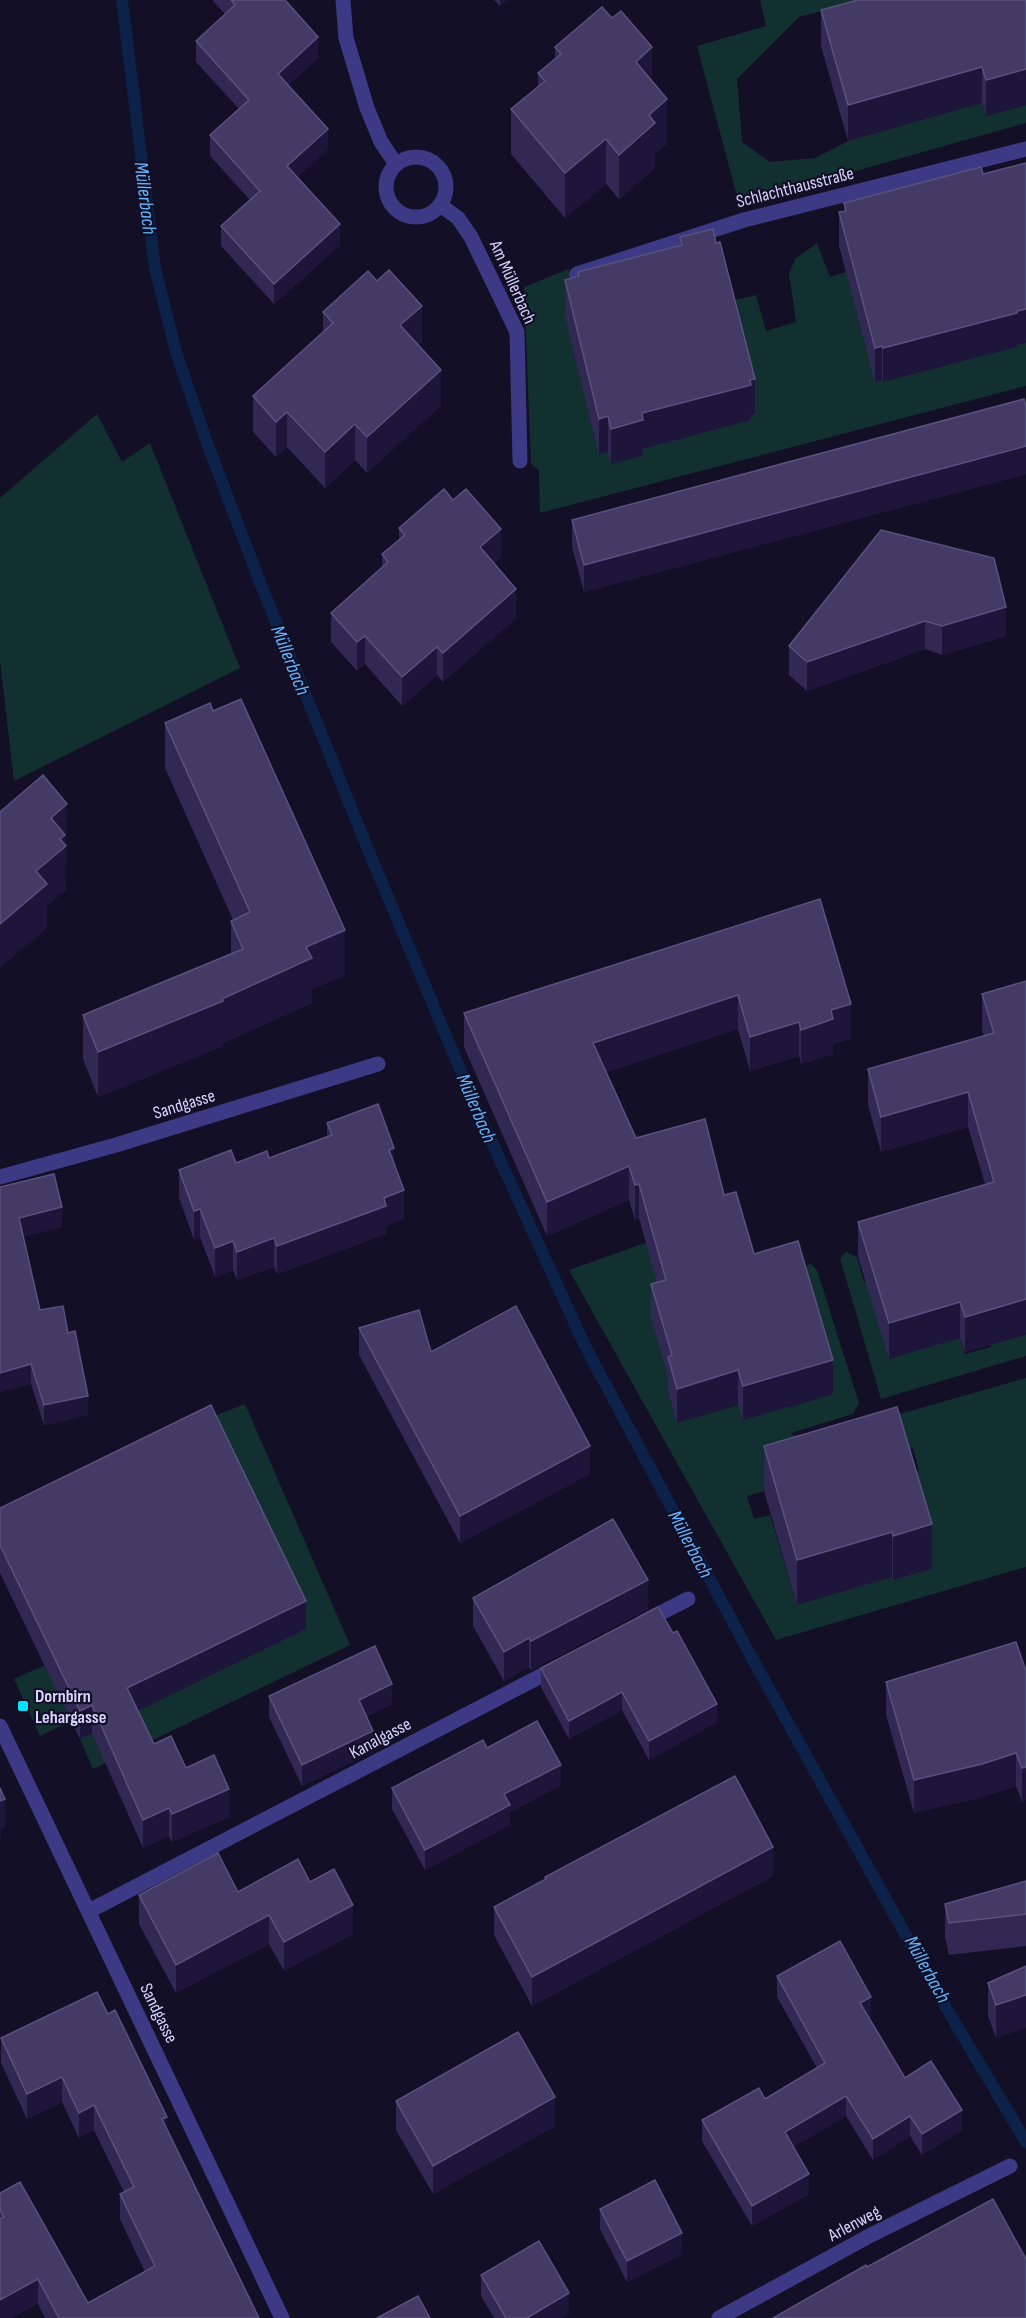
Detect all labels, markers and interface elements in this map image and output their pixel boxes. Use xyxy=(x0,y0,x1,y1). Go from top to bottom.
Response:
water label: Müllerbach xyxy=(129,160,161,236)
street label: Schlachthausstraße xyxy=(734,163,856,212)
street label: Am Müllerbach xyxy=(484,236,540,327)
water label: Müllerbach xyxy=(265,622,315,699)
water label: Müllerbach xyxy=(451,1070,501,1147)
street label: Sandgasse xyxy=(151,1085,218,1124)
water label: Müllerbach xyxy=(662,1507,718,1582)
place label: Dornbirn Lehargasse xyxy=(35,1686,106,1728)
marker: Dornbirn Lehargasse xyxy=(16,1699,30,1713)
street label: Kanalgasse xyxy=(346,1713,415,1763)
water label: Müllerbach xyxy=(899,1932,955,2007)
street label: Sandgasse xyxy=(135,1980,182,2046)
street label: Arlenweg xyxy=(824,2201,884,2246)

